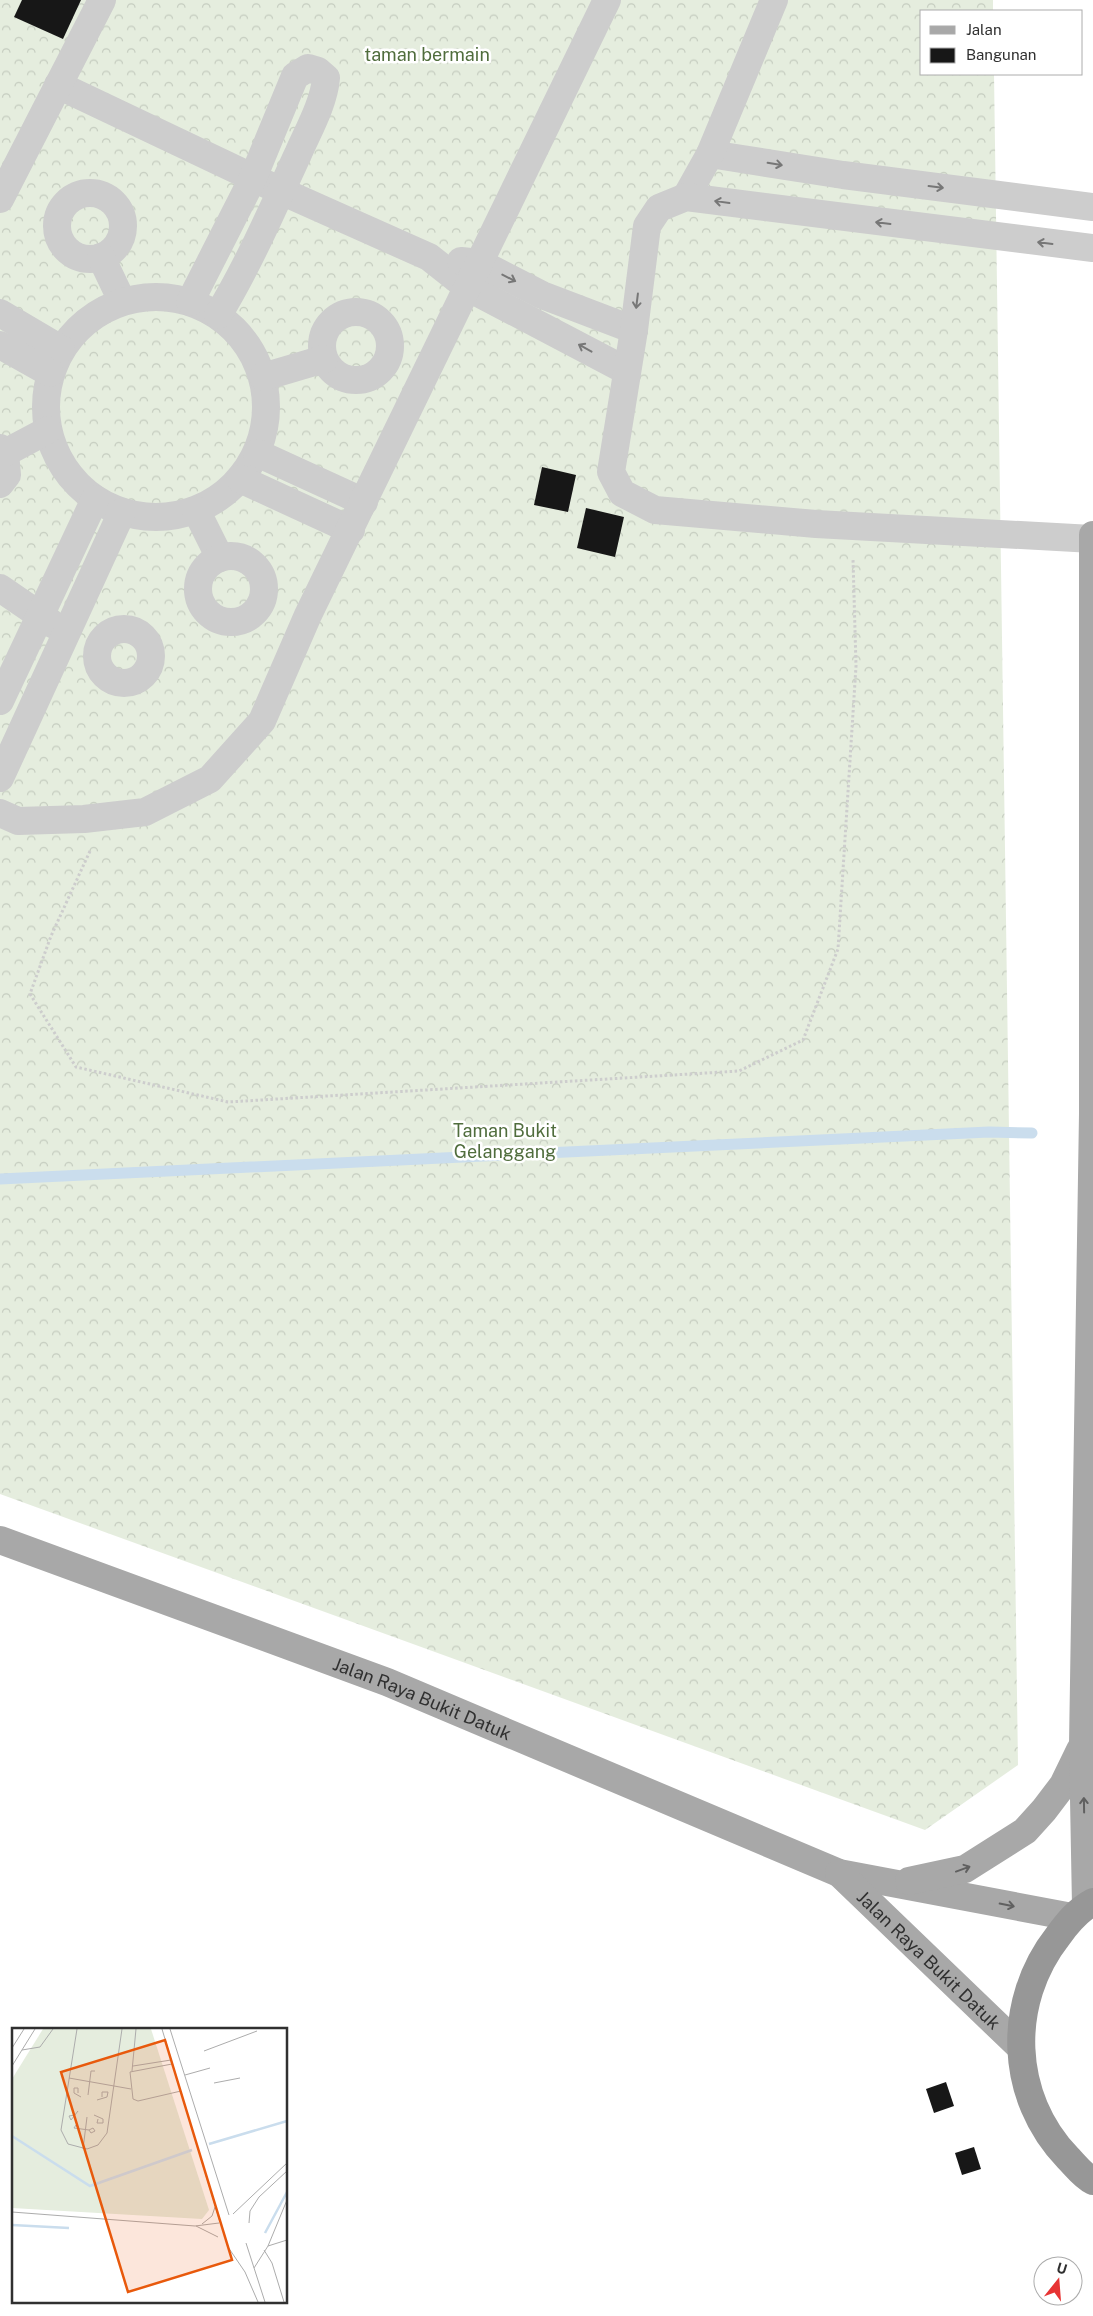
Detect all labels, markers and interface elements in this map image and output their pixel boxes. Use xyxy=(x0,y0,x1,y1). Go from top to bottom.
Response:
legend xyxy=(920,10,1083,75)
text: Jalan xyxy=(966,21,1002,38)
park label: taman bermain xyxy=(364,44,490,65)
text: Bangunan xyxy=(966,46,1037,63)
one-way arrow xyxy=(767,160,783,170)
one-way arrow xyxy=(928,182,944,192)
one-way arrow xyxy=(714,197,730,207)
one-way arrow xyxy=(876,218,892,228)
one-way arrow xyxy=(1037,238,1053,248)
one-way arrow xyxy=(501,274,516,283)
one-way arrow xyxy=(632,292,642,308)
one-way arrow xyxy=(578,342,593,352)
park label: Taman Bukit Gelanggang xyxy=(453,1120,557,1162)
street label: Jalan Raya Bukit Datuk xyxy=(330,1653,515,1744)
one-way arrow xyxy=(1079,1797,1089,1813)
one-way arrow xyxy=(954,1864,970,1873)
street label: Jalan Raya Bukit Datuk xyxy=(853,1886,1005,2033)
one-way arrow xyxy=(999,1901,1015,1910)
inset map xyxy=(12,2028,288,2304)
north arrow xyxy=(1033,2256,1083,2306)
text: U xyxy=(1055,2259,1069,2278)

